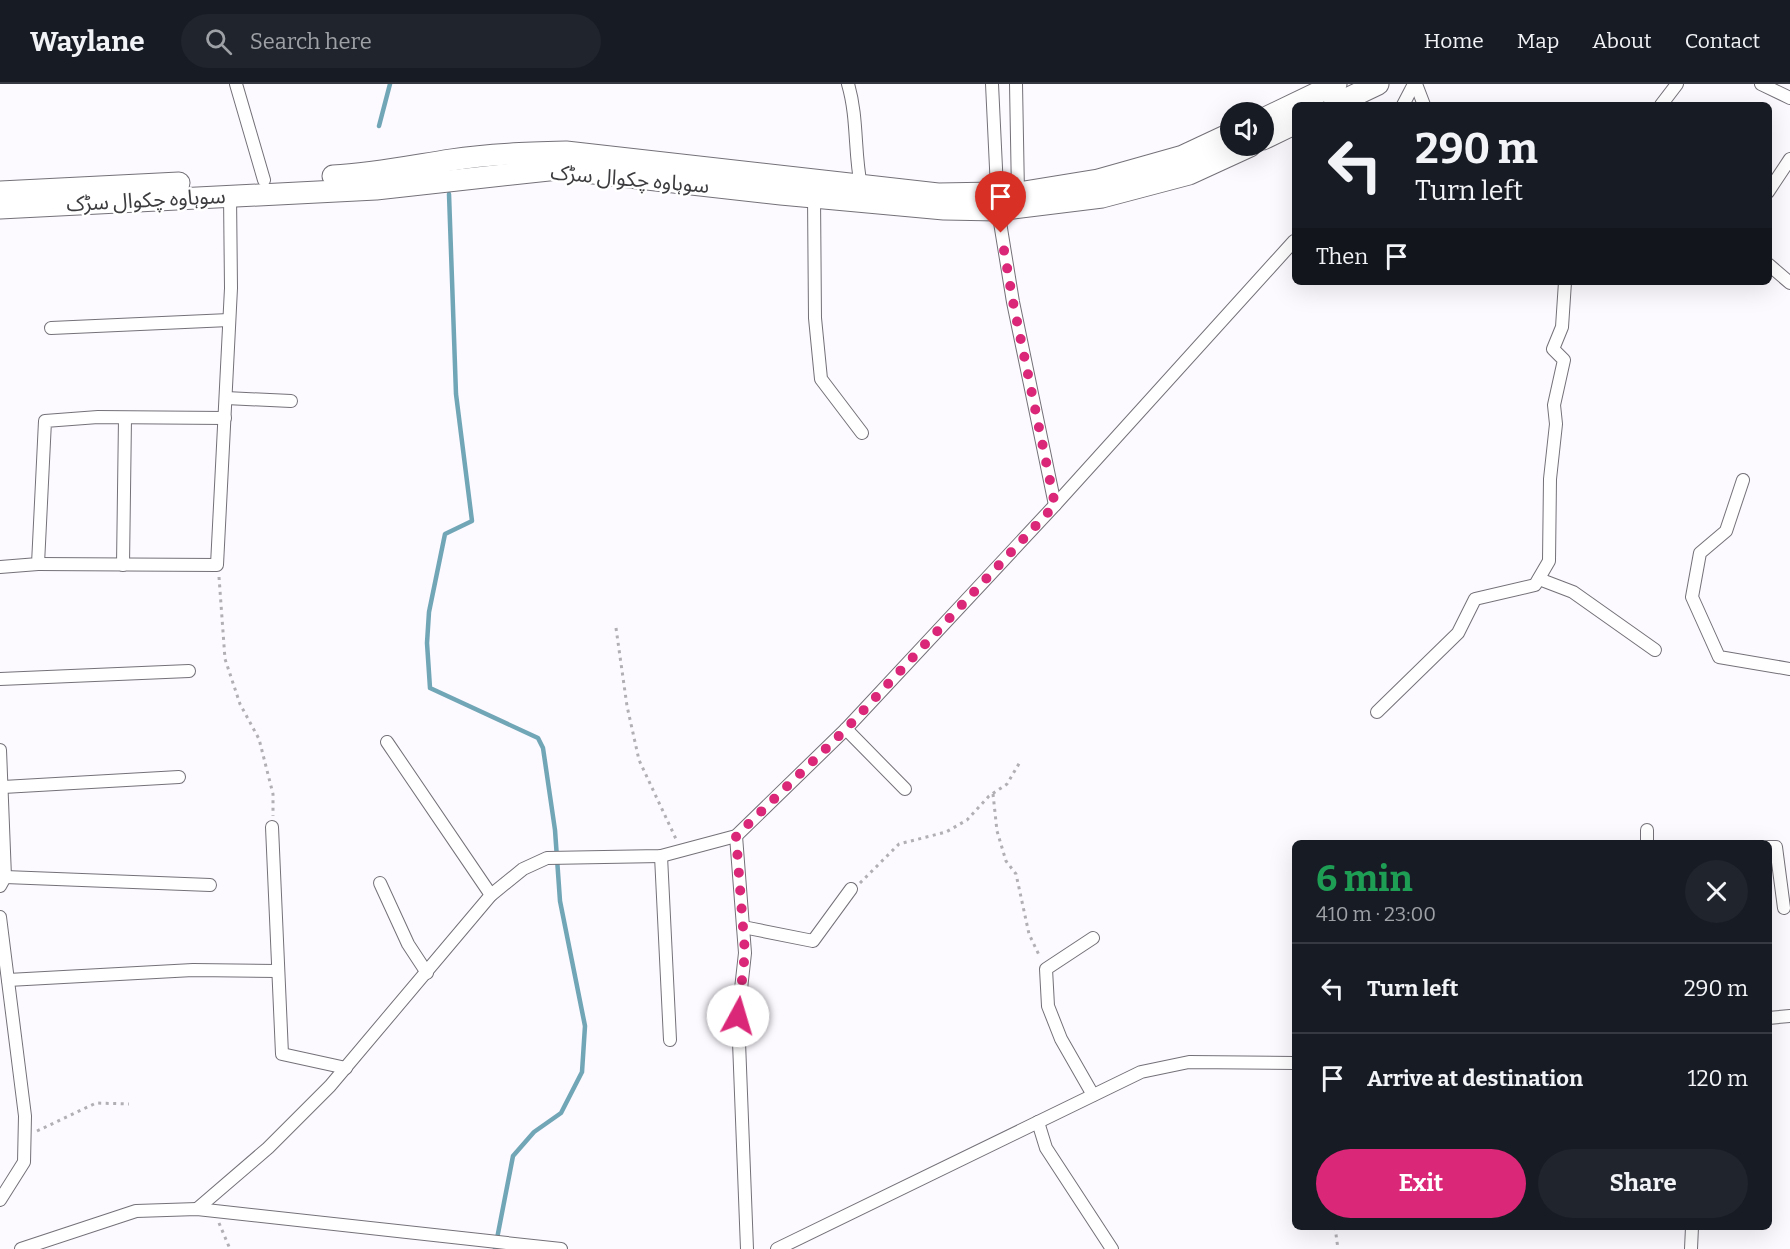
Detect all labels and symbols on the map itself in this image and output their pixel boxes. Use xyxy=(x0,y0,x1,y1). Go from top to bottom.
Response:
street label: سوہاوہ چکوال سڑک xyxy=(550,159,710,199)
pin xyxy=(975,171,1026,233)
street label: سوہاوہ چکوال سڑک xyxy=(66,183,226,217)
position arrow xyxy=(706,984,770,1048)

